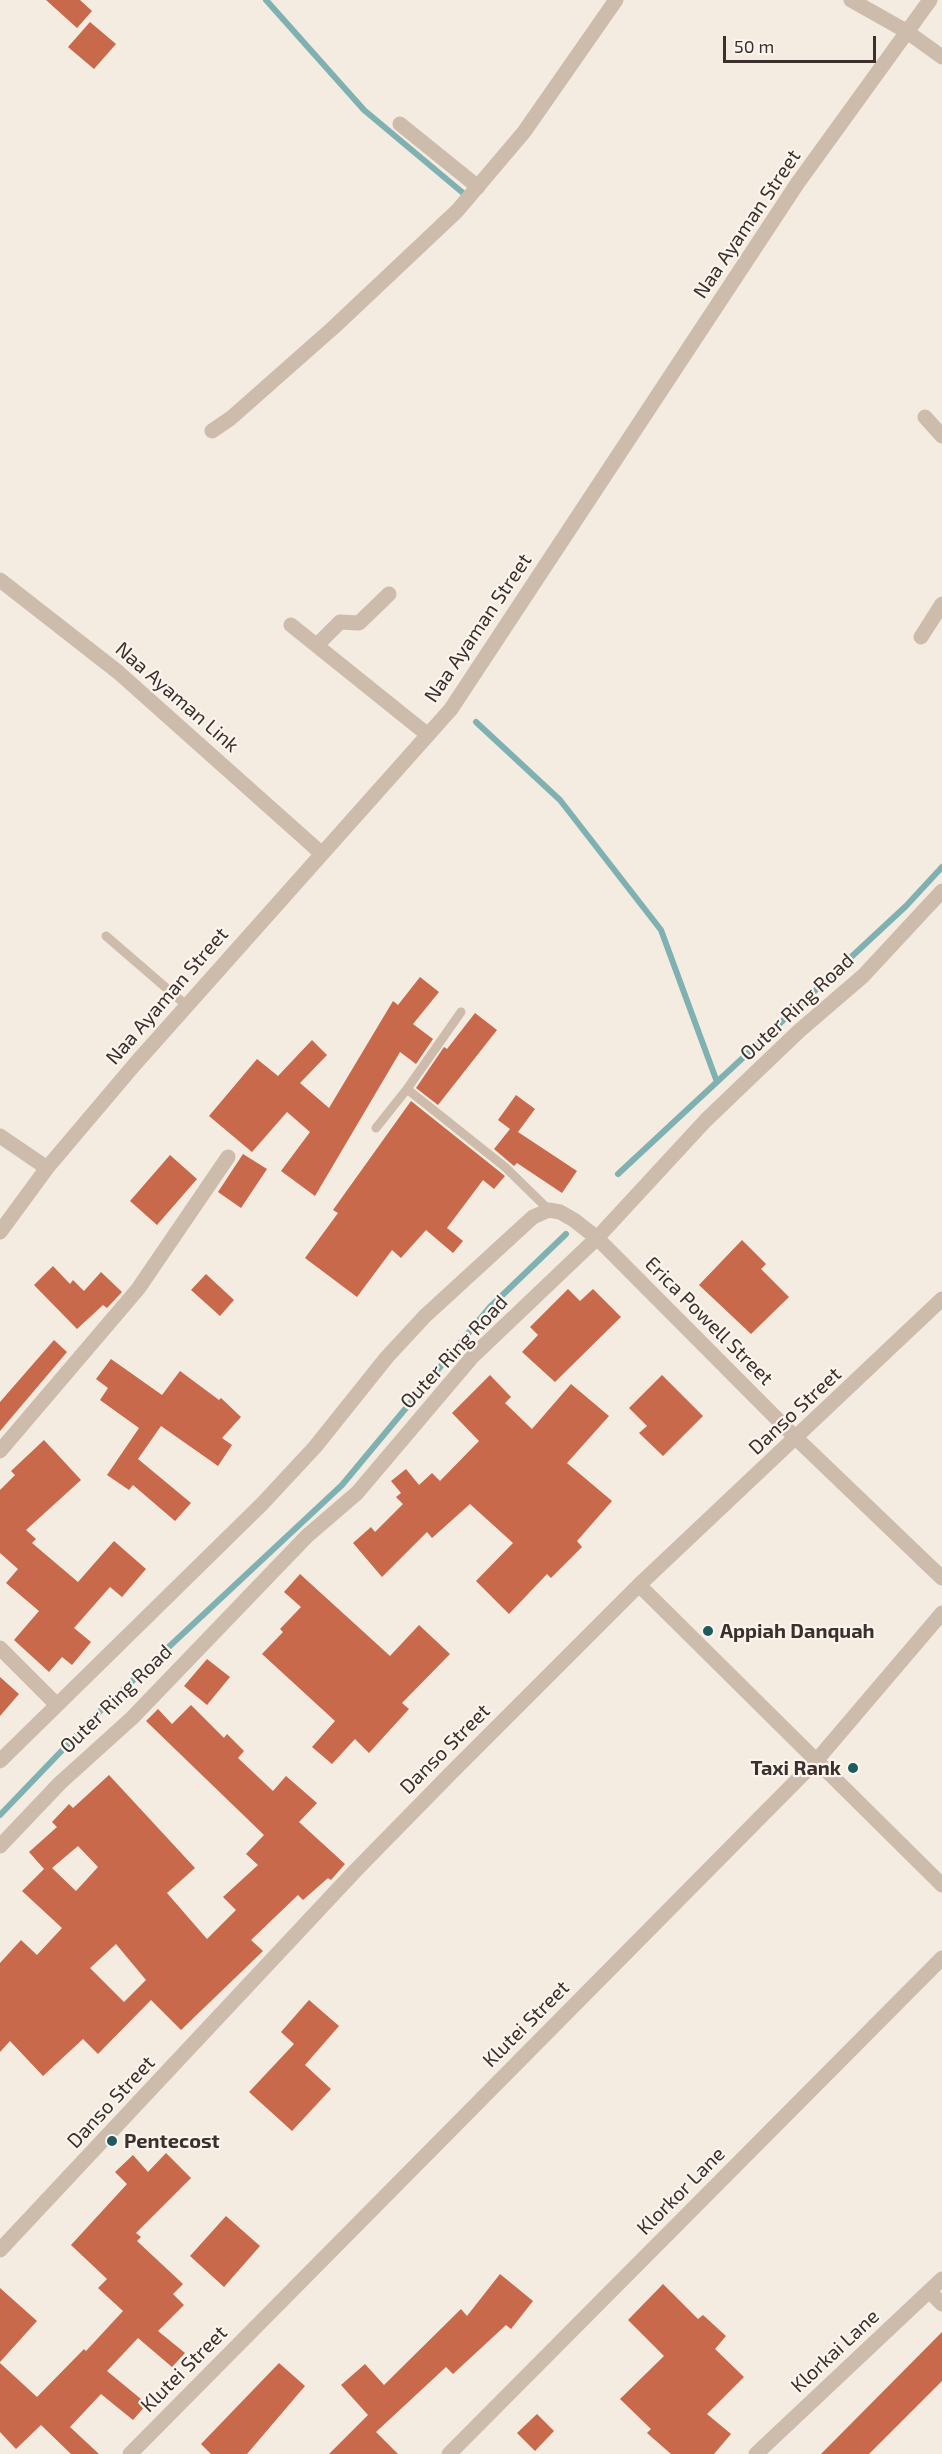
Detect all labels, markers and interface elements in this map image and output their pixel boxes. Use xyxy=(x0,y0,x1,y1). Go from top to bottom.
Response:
scale bar xyxy=(726,24,879,62)
text: 50 m xyxy=(734,35,774,57)
street label: Naa Ayaman Street xyxy=(688,145,806,303)
street label: Naa Ayaman Street xyxy=(419,549,537,707)
street label: Naa Ayaman Link xyxy=(110,637,244,757)
street label: Naa Ayaman Street xyxy=(101,922,233,1070)
street label: Outer Ring Road xyxy=(735,948,859,1066)
street label: Erica Powell Street xyxy=(640,1252,778,1390)
street label: Outer Ring Road xyxy=(395,1290,513,1414)
street label: Danso Street xyxy=(744,1362,846,1460)
place label: Appiah Danquah xyxy=(720,1619,875,1643)
marker: Appiah Danquah xyxy=(701,1624,715,1638)
street label: Outer Ring Road xyxy=(55,1640,177,1758)
street label: Danso Street xyxy=(395,1699,495,1799)
place label: Taxi Rank xyxy=(751,1756,841,1780)
marker: Taxi Rank xyxy=(846,1761,860,1775)
street label: Klutei Street xyxy=(478,1976,574,2072)
street label: Danso Street xyxy=(62,2051,160,2153)
place label: Pentecost xyxy=(124,2129,220,2153)
marker: Pentecost xyxy=(105,2134,119,2148)
street label: Klorkor Lane xyxy=(632,2142,730,2240)
street label: Klorkai Lane xyxy=(786,2304,884,2398)
street label: Klutei Street xyxy=(136,2321,232,2417)

